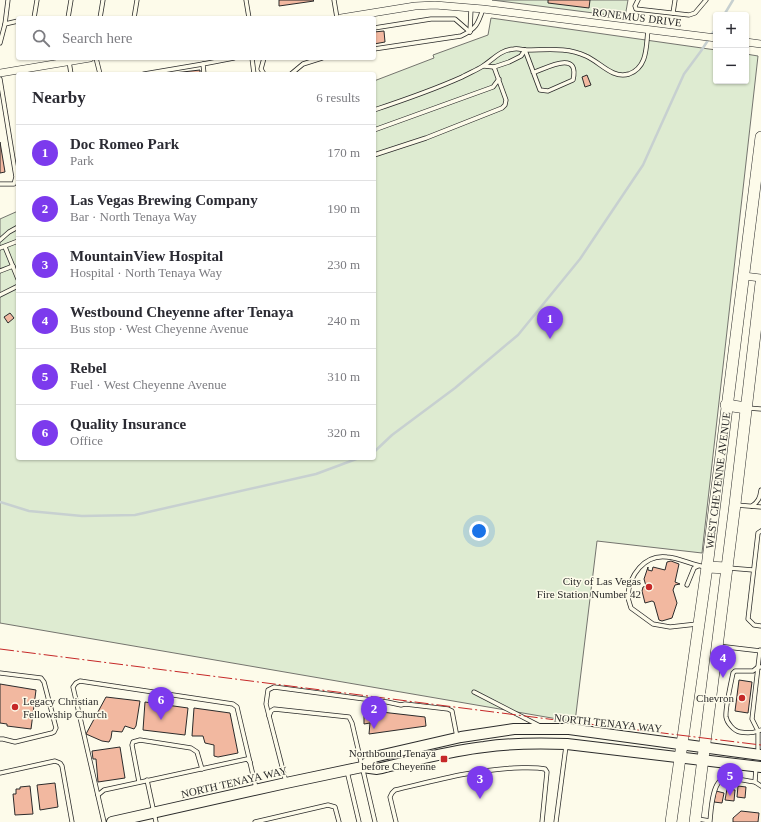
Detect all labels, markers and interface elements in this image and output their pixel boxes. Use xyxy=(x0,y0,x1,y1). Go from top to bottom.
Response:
street label: RONEMUS DRIVE xyxy=(592,6,683,28)
map controls xyxy=(713,12,749,84)
button: + xyxy=(713,12,749,48)
search box xyxy=(16,16,376,60)
icon: search xyxy=(30,27,52,49)
text: Search here xyxy=(62,30,132,46)
button: − xyxy=(713,48,749,84)
text: Nearby xyxy=(32,88,86,107)
text: 6 results xyxy=(316,90,360,105)
text: Doc Romeo Park xyxy=(70,136,179,152)
text: 1 xyxy=(42,145,48,160)
text: 170 m xyxy=(327,145,360,160)
text: Park xyxy=(70,153,94,168)
text: Las Vegas Brewing Company xyxy=(70,192,258,208)
text: 2 xyxy=(42,201,48,216)
text: 190 m xyxy=(327,201,360,216)
text: Bar · North Tenaya Way xyxy=(70,209,197,224)
text: MountainView Hospital xyxy=(70,248,223,264)
text: 3 xyxy=(42,257,48,272)
text: 230 m xyxy=(327,257,360,272)
text: Hospital · North Tenaya Way xyxy=(70,265,222,280)
text: Westbound Cheyenne after Tenaya xyxy=(70,304,294,320)
pin: 1 xyxy=(537,306,563,339)
text: 4 xyxy=(42,313,48,328)
text: 240 m xyxy=(327,313,360,328)
text: Bus stop · West Cheyenne Avenue xyxy=(70,321,249,336)
text: Rebel xyxy=(70,360,107,376)
text: 5 xyxy=(42,369,48,384)
text: 310 m xyxy=(327,369,360,384)
text: Fuel · West Cheyenne Avenue xyxy=(70,377,227,392)
street label: WEST CHEYENNE AVENUE xyxy=(703,411,732,549)
text: Quality Insurance xyxy=(70,416,186,432)
text: 6 xyxy=(42,425,48,440)
text: 320 m xyxy=(327,425,360,440)
text: Office xyxy=(70,433,103,448)
your location xyxy=(469,521,489,541)
place label: City of Las Vegas Fire Station Number 42 xyxy=(537,575,641,600)
marker: City of Las Vegas Fire Station Number 42 xyxy=(644,582,654,592)
pin: 4 xyxy=(710,645,736,678)
pin: 6 xyxy=(148,687,174,720)
place label: Chevron xyxy=(696,692,734,704)
marker: Chevron xyxy=(737,693,747,703)
place label: Legacy Christian Fellowship Church xyxy=(23,695,108,720)
pin: 2 xyxy=(361,696,387,729)
marker: Legacy Christian Fellowship Church xyxy=(10,702,20,712)
street label: NORTH TENAYA WAY xyxy=(553,711,663,735)
place label: Northbound Tenaya before Cheyenne xyxy=(349,747,436,772)
marker: Northbound Tenaya before Cheyenne xyxy=(439,754,449,764)
pin: 5 xyxy=(717,763,743,796)
street label: NORTH TENAYA WAY xyxy=(180,764,288,800)
pin: 3 xyxy=(467,766,493,799)

